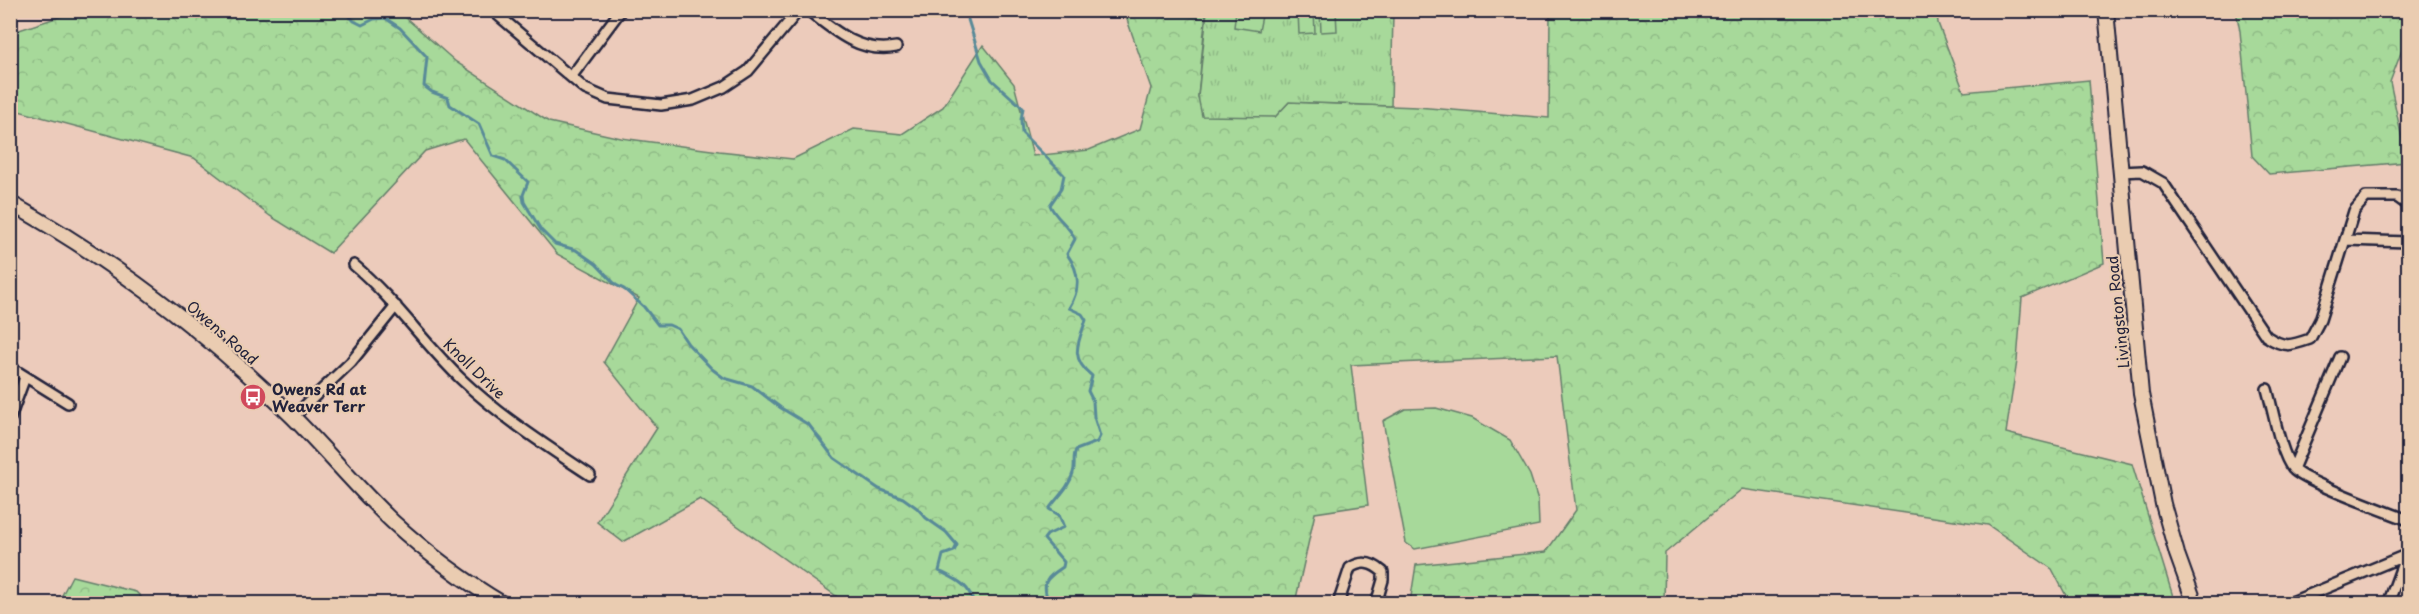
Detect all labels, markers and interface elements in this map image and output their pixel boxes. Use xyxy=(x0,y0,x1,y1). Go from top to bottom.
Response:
street label: Livingston Road xyxy=(2100,254,2134,370)
street label: Owens Road xyxy=(182,294,264,370)
street label: Knoll Drive xyxy=(439,332,511,404)
place label: Owens Rd at Weaver Terr xyxy=(272,377,367,417)
bus stop icon: Owens Rd at Weaver Terr xyxy=(238,382,268,412)

